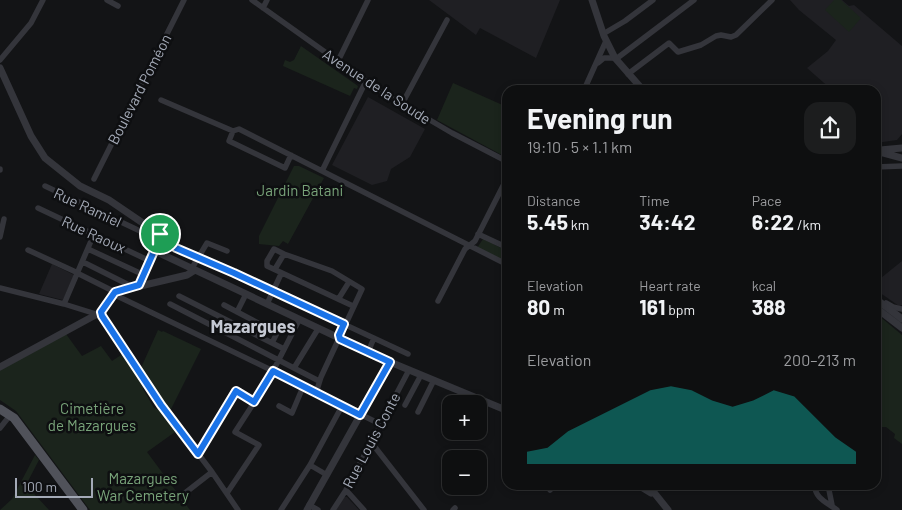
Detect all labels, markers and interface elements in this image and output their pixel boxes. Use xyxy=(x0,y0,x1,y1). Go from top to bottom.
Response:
street label: Boulevard Poméon xyxy=(103,31,175,147)
street label: Avenue de la Soude xyxy=(320,44,434,128)
text: Evening run xyxy=(527,101,673,135)
button: share xyxy=(804,102,856,154)
text: 19:10 · 5 × 1.1 km xyxy=(527,137,632,156)
park label: Jardin Batani xyxy=(257,181,343,199)
street label: Rue Ramiel xyxy=(51,183,125,231)
text: Distance xyxy=(527,192,580,209)
text: Time xyxy=(639,192,670,209)
text: Pace xyxy=(752,192,782,209)
text: 5.45 xyxy=(527,209,568,234)
text: 34:42 xyxy=(639,209,695,234)
text: 6:22 xyxy=(752,209,794,234)
street label: Rue Raoux xyxy=(59,211,129,257)
pin xyxy=(139,213,181,255)
text: km xyxy=(568,216,589,233)
text: /km xyxy=(794,216,821,233)
icon: arrive xyxy=(146,220,174,248)
text: Elevation xyxy=(527,277,583,294)
text: Heart rate xyxy=(639,277,701,294)
text: kcal xyxy=(752,277,776,294)
text: 80 xyxy=(527,294,550,319)
text: 161 xyxy=(639,294,665,319)
text: 388 xyxy=(752,294,786,319)
text: m xyxy=(550,301,565,318)
text: bpm xyxy=(665,301,695,318)
district label: Mazargues xyxy=(210,315,296,337)
text: Elevation xyxy=(527,350,591,369)
text: 200–213 m xyxy=(784,350,856,369)
street label: Rue Louis Conte xyxy=(338,389,404,491)
map controls xyxy=(442,395,487,495)
button: + xyxy=(442,395,487,440)
park label: Cimetière de Mazargues xyxy=(48,399,136,434)
button: − xyxy=(442,450,487,495)
park label: Mazargues War Cemetery xyxy=(97,469,189,504)
scale bar xyxy=(15,475,92,498)
text: 100 m xyxy=(22,478,57,495)

